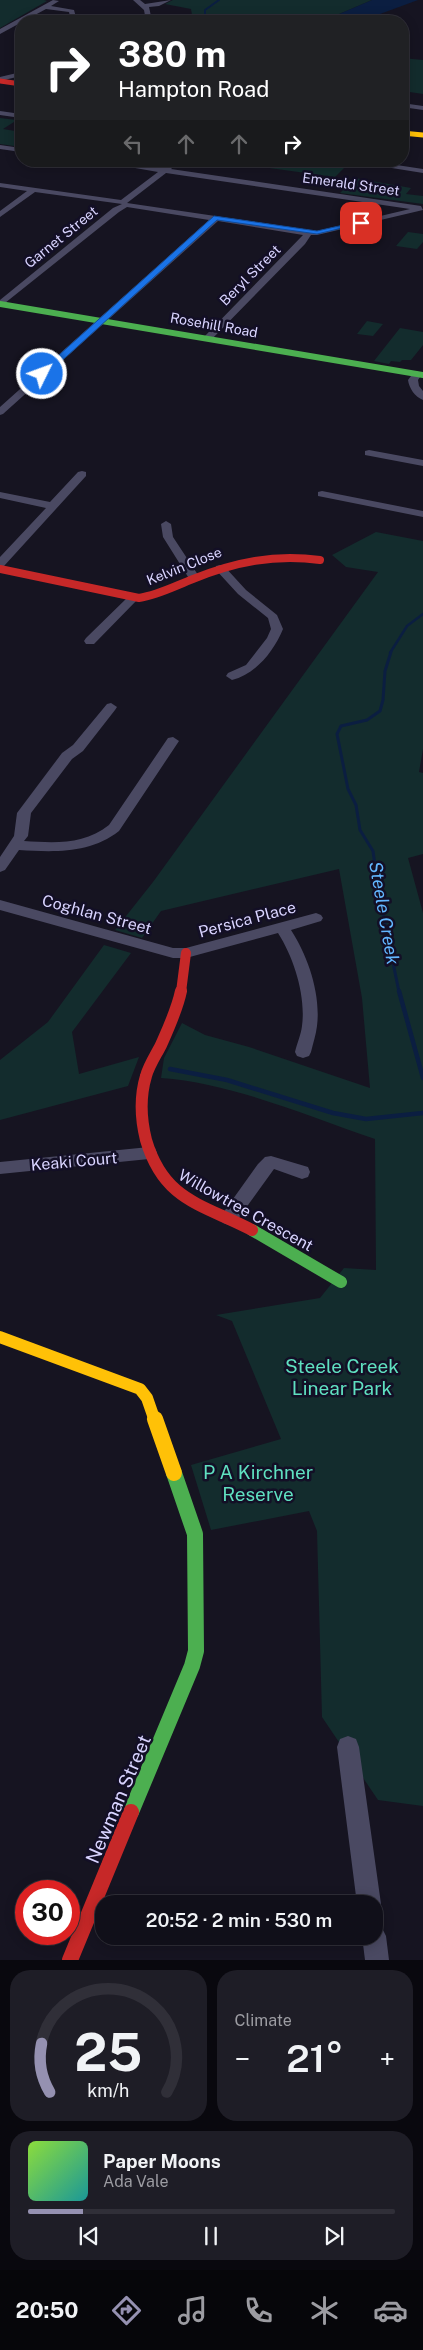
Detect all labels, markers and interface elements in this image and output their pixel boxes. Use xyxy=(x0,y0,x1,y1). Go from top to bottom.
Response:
text: 380 m xyxy=(118,34,226,75)
icon: right xyxy=(35,35,100,100)
text: Hampton Road xyxy=(118,76,269,102)
icon: left xyxy=(119,130,147,158)
icon: ahead xyxy=(172,130,200,158)
icon: ahead xyxy=(225,130,253,158)
icon: right xyxy=(278,130,306,158)
street label: Emerald Street xyxy=(301,169,401,199)
pin xyxy=(340,202,382,244)
street label: Garnet Street xyxy=(21,203,101,271)
icon: arrive xyxy=(347,209,375,237)
street label: Beryl Street xyxy=(216,241,284,309)
street label: Rosehill Road xyxy=(169,309,259,341)
position arrow xyxy=(15,347,67,399)
street label: Kelvin Close xyxy=(144,544,224,588)
water label: Steele Creek xyxy=(365,860,404,966)
street label: Coghlan Street xyxy=(40,891,154,938)
street label: Persica Place xyxy=(196,897,298,942)
street label: Keaki Court xyxy=(30,1148,118,1175)
street label: Willowtree Crescent xyxy=(175,1165,316,1255)
park label: Steele Creek Linear Park xyxy=(285,1355,399,1399)
park label: P A Kirchner Reserve xyxy=(203,1461,313,1505)
street label: Newman Street xyxy=(81,1731,155,1867)
speed limit sign: 30 xyxy=(15,1880,80,1945)
text: 20:52 · 2 min · 530 m xyxy=(146,1909,332,1931)
text: Climate xyxy=(235,2011,292,2030)
text: 25 xyxy=(74,2022,142,2083)
text: 21° xyxy=(286,2036,343,2081)
text: − xyxy=(235,2042,250,2075)
text: + xyxy=(379,2042,395,2075)
text: km/h xyxy=(87,2080,129,2101)
text: Paper Moons xyxy=(103,2150,221,2172)
text: Ada Vale xyxy=(103,2172,168,2191)
icon: previous xyxy=(75,2222,103,2250)
icon: pause xyxy=(197,2222,225,2250)
icon: next xyxy=(320,2222,348,2250)
icon: directions xyxy=(109,2293,144,2328)
icon: music xyxy=(175,2293,210,2328)
icon: phone xyxy=(241,2293,276,2328)
icon: climate xyxy=(307,2293,342,2328)
icon: car xyxy=(373,2293,408,2328)
text: 20:50 xyxy=(15,2297,79,2323)

